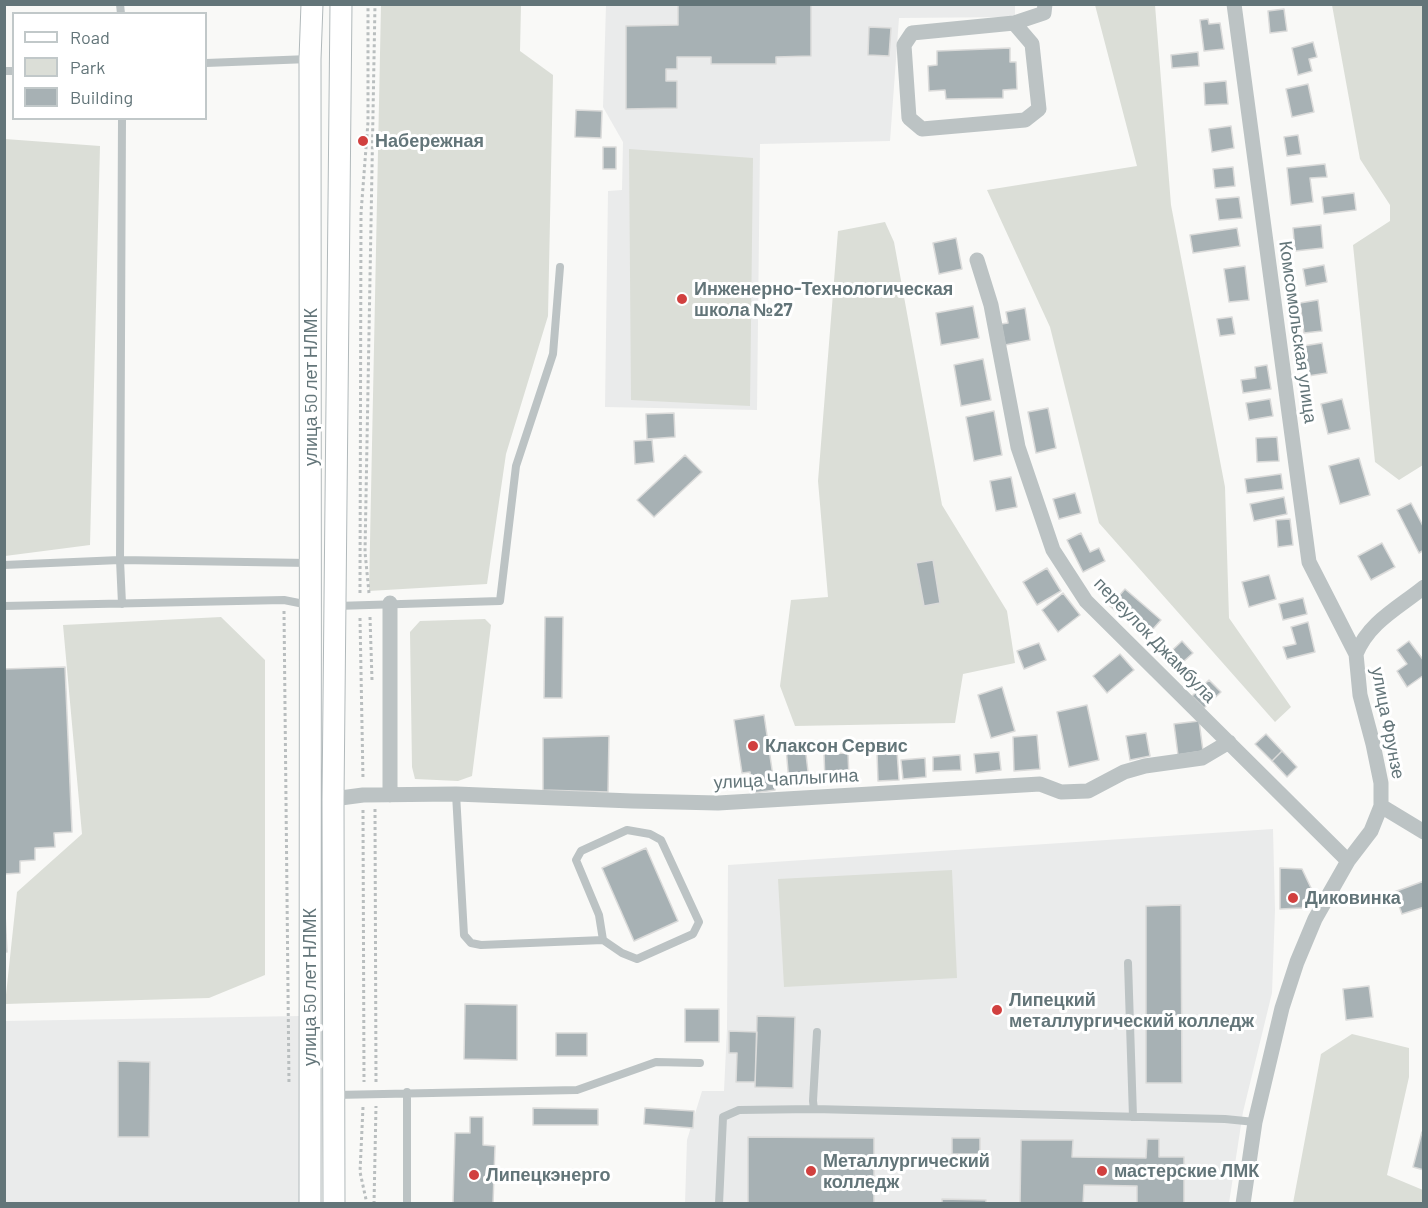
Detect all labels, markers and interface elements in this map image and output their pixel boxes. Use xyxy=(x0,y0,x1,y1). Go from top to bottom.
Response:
legend xyxy=(12,12,207,120)
text: Road xyxy=(70,26,110,48)
text: Park xyxy=(70,56,105,78)
text: Building xyxy=(70,86,133,108)
place label: Набережная xyxy=(375,130,484,152)
marker: Набережная xyxy=(356,134,370,148)
street label: Комсомольская улица xyxy=(1274,239,1322,425)
place label: Инженерно-Технологическая школа №27 xyxy=(694,278,953,320)
marker: Инженерно-Технологическая школа №27 xyxy=(675,292,689,306)
street label: улица 50 лет НЛМК xyxy=(300,308,322,466)
street label: переулок Джамбула xyxy=(1090,573,1220,707)
street label: улица Фрунзе xyxy=(1367,665,1409,781)
place label: Клаксон Сервис xyxy=(765,735,908,757)
marker: Клаксон Сервис xyxy=(746,739,760,753)
street label: улица Чаплыгина xyxy=(713,764,859,794)
place label: Диковинка xyxy=(1305,887,1401,909)
marker: Диковинка xyxy=(1286,891,1300,905)
street label: улица 50 лет НЛМК xyxy=(299,908,321,1066)
place label: Липецкий металлургический колледж xyxy=(1009,989,1254,1032)
marker: Липецкий металлургический колледж xyxy=(990,1003,1004,1017)
place label: Металлургический колледж xyxy=(823,1150,990,1192)
place label: мастерские ЛМК xyxy=(1114,1160,1259,1182)
place label: Липецкэнерго xyxy=(486,1164,610,1186)
marker: Металлургический колледж xyxy=(804,1164,818,1178)
marker: мастерские ЛМК xyxy=(1095,1164,1109,1178)
marker: Липецкэнерго xyxy=(467,1168,481,1182)

